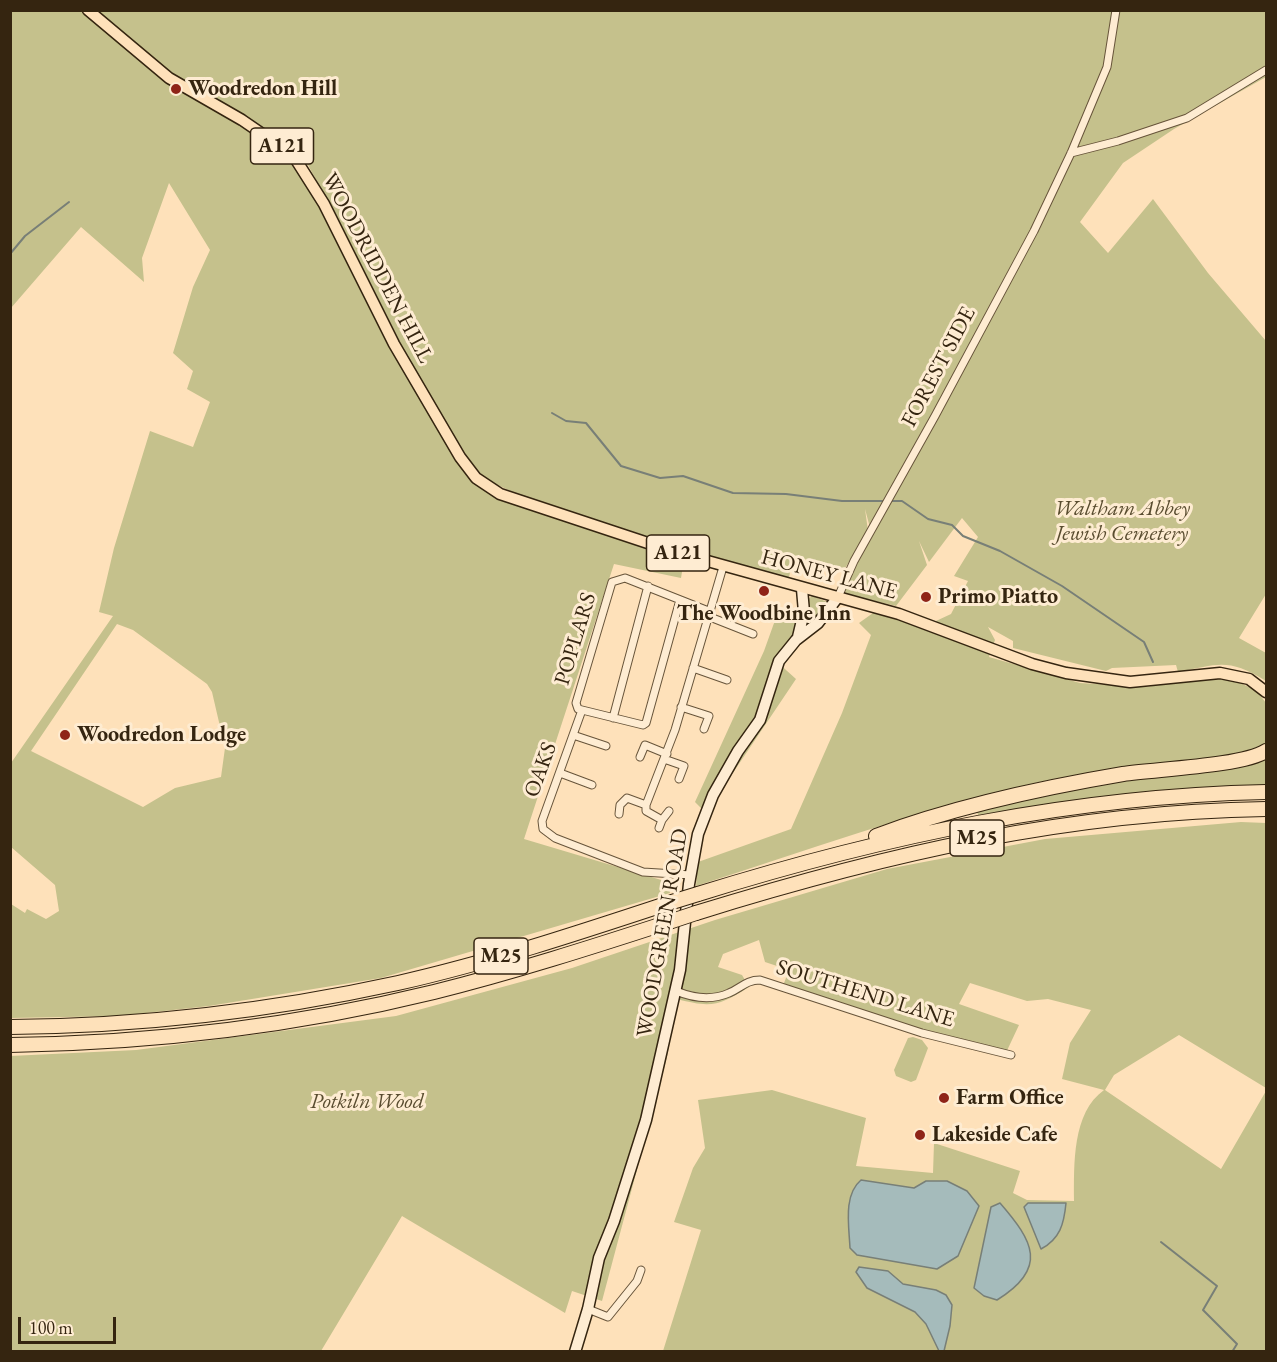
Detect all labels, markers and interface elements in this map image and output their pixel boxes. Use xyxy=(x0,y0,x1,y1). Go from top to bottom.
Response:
place label: Woodredon Hill xyxy=(188,76,337,102)
marker: Woodredon Hill xyxy=(169,82,183,96)
road number: A121 xyxy=(250,128,314,164)
street label: WOODRIDDEN HILL xyxy=(316,169,438,367)
street label: FOREST SIDE xyxy=(896,302,982,432)
park label: Waltham Abbey Jewish Cemetery xyxy=(1054,496,1190,548)
road number: A121 xyxy=(646,535,710,571)
street label: HONEY LANE xyxy=(758,544,900,606)
marker: The Woodbine Inn xyxy=(757,584,771,598)
place label: Primo Piatto xyxy=(938,584,1058,610)
street label: POPLARS xyxy=(549,590,603,688)
marker: Primo Piatto xyxy=(919,590,933,604)
place label: The Woodbine Inn xyxy=(677,601,851,627)
place label: Woodredon Lodge xyxy=(77,722,246,748)
marker: Woodredon Lodge xyxy=(58,728,72,742)
street label: OAKS xyxy=(519,739,563,801)
road number: M25 xyxy=(950,820,1004,856)
street label: WOODGREEN ROAD xyxy=(632,827,694,1039)
road number: M25 xyxy=(474,938,528,974)
street label: SOUTHEND LANE xyxy=(773,954,957,1034)
place label: Farm Office xyxy=(956,1085,1064,1111)
park label: Potkiln Wood xyxy=(310,1089,424,1115)
marker: Farm Office xyxy=(937,1091,951,1105)
place label: Lakeside Cafe xyxy=(932,1122,1057,1148)
marker: Lakeside Cafe xyxy=(913,1128,927,1142)
scale bar xyxy=(21,1305,118,1343)
text: 100 m xyxy=(29,1316,73,1339)

